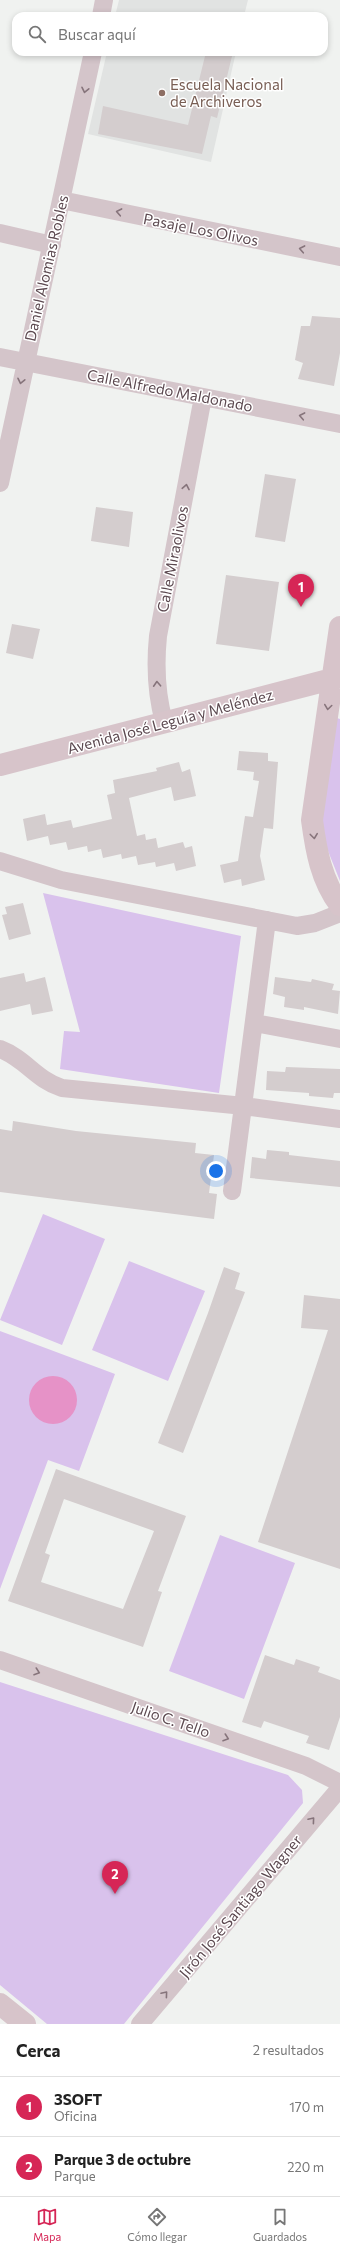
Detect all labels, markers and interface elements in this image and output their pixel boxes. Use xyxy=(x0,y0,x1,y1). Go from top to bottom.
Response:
search box xyxy=(12,12,328,56)
icon: search xyxy=(26,23,48,45)
text: Buscar aquí xyxy=(58,25,136,43)
place label: Escuela Nacional de Archiveros xyxy=(170,75,284,110)
one-way arrow xyxy=(81,87,89,93)
marker: Escuela Nacional de Archiveros xyxy=(157,88,167,98)
street label: Daniel Alomias Robles xyxy=(20,193,72,343)
one-way arrow xyxy=(116,209,123,217)
street label: Pasaje Los Olivos xyxy=(142,209,260,249)
one-way arrow xyxy=(299,246,305,254)
street label: Calle Alfredo Maldonado xyxy=(86,365,254,415)
one-way arrow xyxy=(18,378,26,384)
one-way arrow xyxy=(299,413,305,421)
one-way arrow xyxy=(181,484,189,490)
street label: Calle Miraolivos xyxy=(153,504,191,614)
pin: 1 xyxy=(288,574,314,607)
one-way arrow xyxy=(153,681,161,687)
street label: Avenida José Leguía y Meléndez xyxy=(65,685,275,757)
one-way arrow xyxy=(324,704,333,710)
one-way arrow xyxy=(309,833,318,839)
your location xyxy=(206,1161,226,1181)
one-way arrow xyxy=(33,1668,40,1676)
street label: Julio C. Tello xyxy=(129,1697,213,1741)
one-way arrow xyxy=(222,1733,229,1742)
one-way arrow xyxy=(308,1817,315,1825)
street label: Jirón José Santiago Wagner xyxy=(175,1831,305,1981)
pin: 2 xyxy=(102,1861,128,1894)
one-way arrow xyxy=(160,1992,167,1999)
text: Cerca xyxy=(16,2040,61,2061)
text: 2 resultados xyxy=(253,2042,324,2058)
text: 3SOFT xyxy=(54,2090,102,2108)
text: 1 xyxy=(26,2099,32,2115)
text: 170 m xyxy=(289,2099,324,2115)
text: Oficina xyxy=(54,2108,97,2124)
text: Parque 3 de octubre xyxy=(54,2150,191,2168)
text: 2 xyxy=(25,2159,33,2175)
text: 220 m xyxy=(287,2159,324,2175)
text: Parque xyxy=(54,2168,96,2184)
tab: Mapa xyxy=(33,2206,61,2243)
tab: Cómo llegar xyxy=(127,2206,187,2243)
tab: Guardados xyxy=(253,2206,307,2243)

